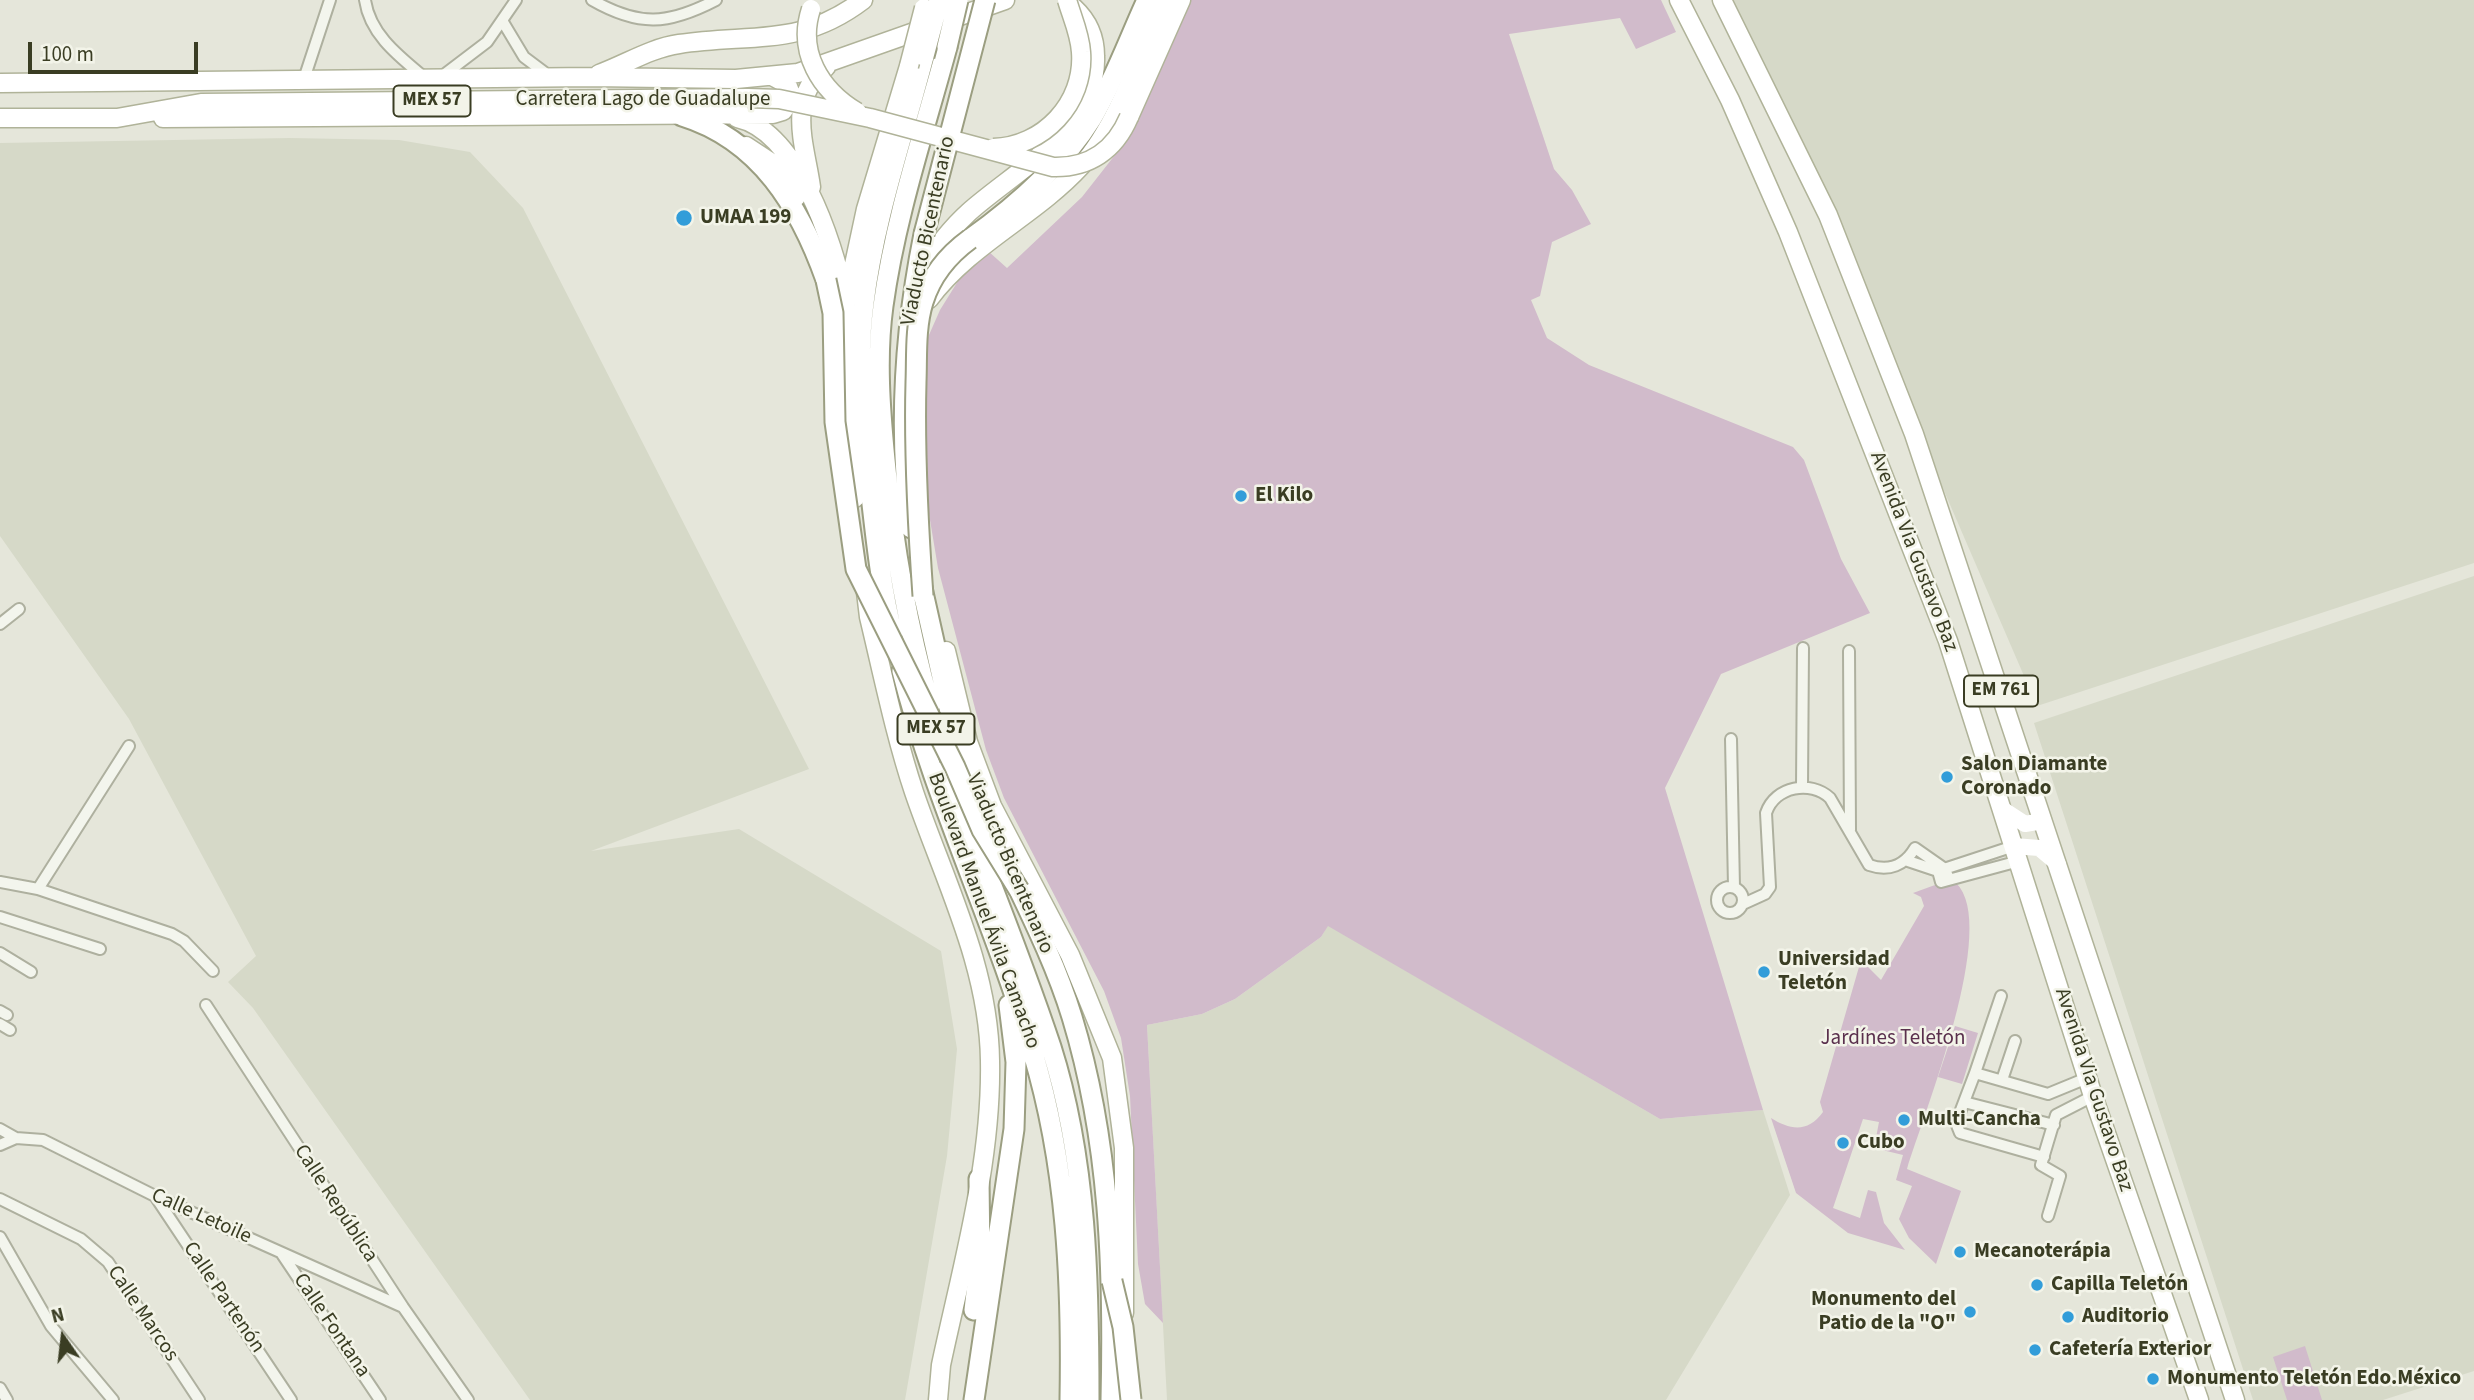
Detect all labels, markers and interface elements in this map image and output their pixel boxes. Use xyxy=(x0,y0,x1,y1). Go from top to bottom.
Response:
scale bar xyxy=(32,28,201,72)
text: 100 m xyxy=(41,39,94,69)
road number: MEX 57 xyxy=(394,86,471,116)
street label: Carretera Lago de Guadalupe xyxy=(516,87,770,113)
street label: Viaducto Bicentenario xyxy=(897,134,961,328)
place label: UMAA 199 xyxy=(700,205,791,231)
marker: UMAA 199 xyxy=(674,208,694,228)
street label: Avenida Via Gustavo Baz xyxy=(1863,448,1963,656)
place label: El Kilo xyxy=(1255,483,1313,509)
marker: El Kilo xyxy=(1233,488,1249,504)
road number: EM 761 xyxy=(1964,676,2038,706)
road number: MEX 57 xyxy=(898,714,974,744)
place label: Salon Diamante Coronado xyxy=(1961,752,2107,802)
street label: Boulevard Manuel Ávila Camacho xyxy=(921,769,1045,1053)
marker: Salon Diamante Coronado xyxy=(1939,769,1955,785)
street label: Viaducto Bicentenario xyxy=(960,770,1058,958)
place label: Universidad Teletón xyxy=(1778,947,1890,997)
marker: Universidad Teletón xyxy=(1756,964,1772,980)
street label: Avenida Via Gustavo Baz xyxy=(2048,985,2138,1195)
park label: Jardínes Teletón xyxy=(1821,1026,1965,1052)
place label: Multi-Cancha xyxy=(1918,1107,2041,1133)
marker: Multi-Cancha xyxy=(1896,1112,1912,1128)
place label: Cubo xyxy=(1857,1130,1905,1156)
marker: Cubo xyxy=(1835,1135,1851,1151)
street label: Calle República xyxy=(288,1140,382,1268)
street label: Calle Letoile xyxy=(147,1184,255,1250)
street label: Calle Partenón xyxy=(177,1238,269,1358)
place label: Mecanoterápia xyxy=(1974,1239,2111,1265)
marker: Mecanoterápia xyxy=(1952,1244,1968,1260)
street label: Calle Marcos xyxy=(101,1261,183,1367)
street label: Calle Fontana xyxy=(287,1269,375,1383)
place label: Capilla Teletón xyxy=(2051,1272,2188,1298)
marker: Capilla Teletón xyxy=(2029,1277,2045,1293)
place label: Monumento del Patio de la "O" xyxy=(1811,1287,1956,1337)
north arrow xyxy=(28,1302,98,1372)
text: N xyxy=(48,1302,67,1331)
marker: Monumento del Patio de la "O" xyxy=(1962,1304,1978,1320)
place label: Auditorio xyxy=(2082,1304,2169,1330)
marker: Auditorio xyxy=(2060,1309,2076,1325)
place label: Cafetería Exterior xyxy=(2049,1337,2211,1363)
marker: Cafetería Exterior xyxy=(2027,1342,2043,1358)
place label: Monumento Teletón Edo.México xyxy=(2167,1366,2461,1392)
marker: Monumento Teletón Edo.México xyxy=(2145,1371,2161,1387)

